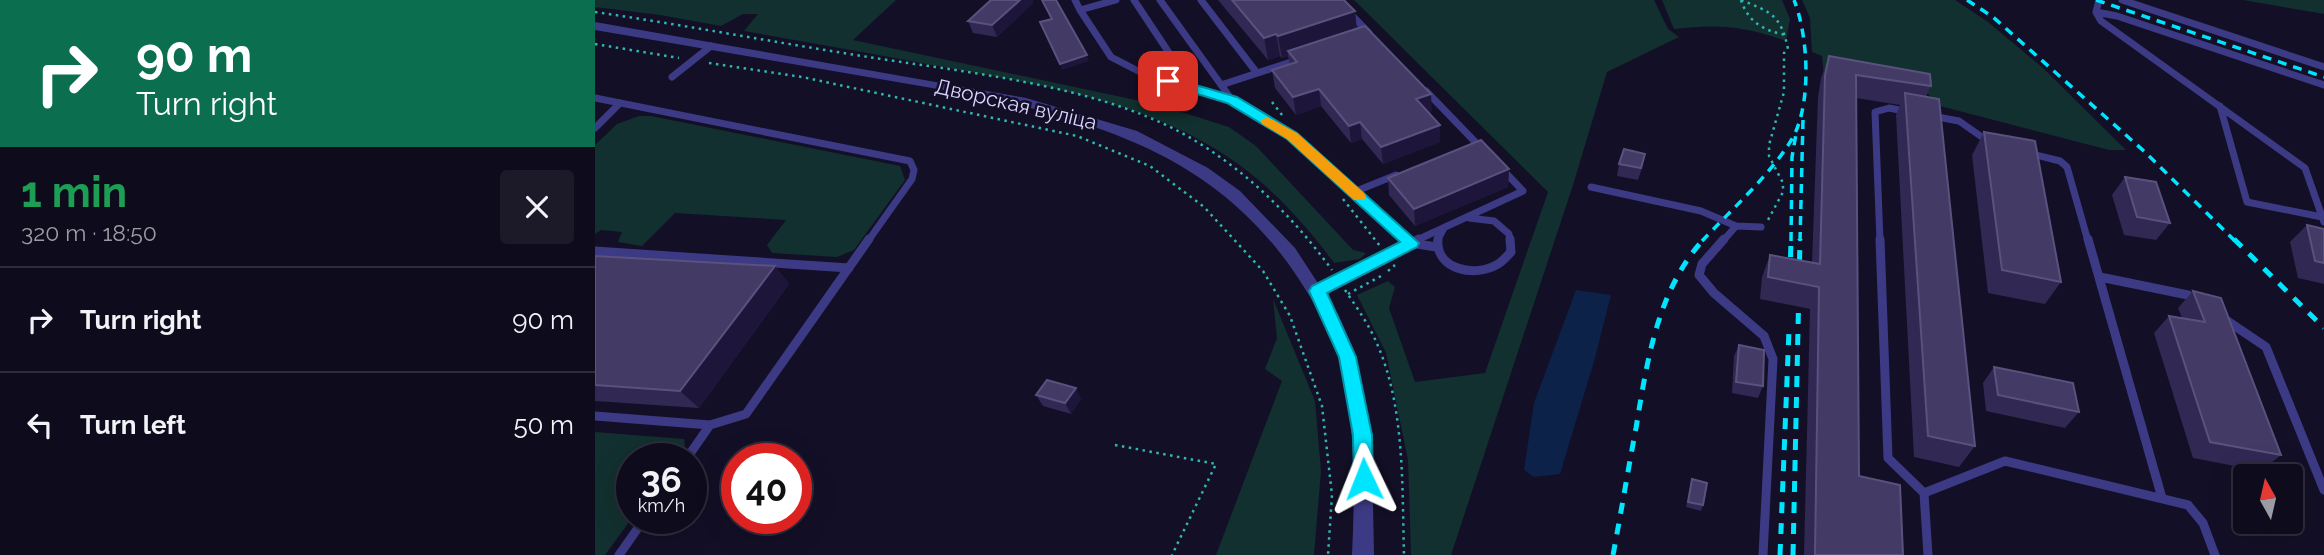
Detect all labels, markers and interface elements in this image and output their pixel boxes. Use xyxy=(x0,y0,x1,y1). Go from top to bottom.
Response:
text: 90 m xyxy=(136,26,252,83)
icon: right xyxy=(21,28,112,119)
pin xyxy=(1138,51,1198,111)
icon: arrive xyxy=(1149,62,1187,100)
street label: Дворская вуліца xyxy=(933,73,1099,135)
text: Turn right xyxy=(136,85,277,122)
text: 1 min xyxy=(21,168,127,217)
button: close xyxy=(500,170,574,244)
text: 320 m · 18:50 xyxy=(21,219,157,246)
icon: right xyxy=(21,301,59,339)
text: Turn right xyxy=(80,305,201,335)
text: 90 m xyxy=(512,305,574,335)
icon: left xyxy=(21,406,59,444)
text: Turn left xyxy=(80,410,186,440)
text: 50 m xyxy=(513,410,574,440)
position arrow xyxy=(1327,442,1401,516)
speed limit sign: 40 xyxy=(721,443,812,534)
text: 36 xyxy=(641,459,682,500)
north arrow xyxy=(2233,464,2303,534)
map controls xyxy=(2233,464,2303,534)
text: km/h xyxy=(638,495,685,516)

